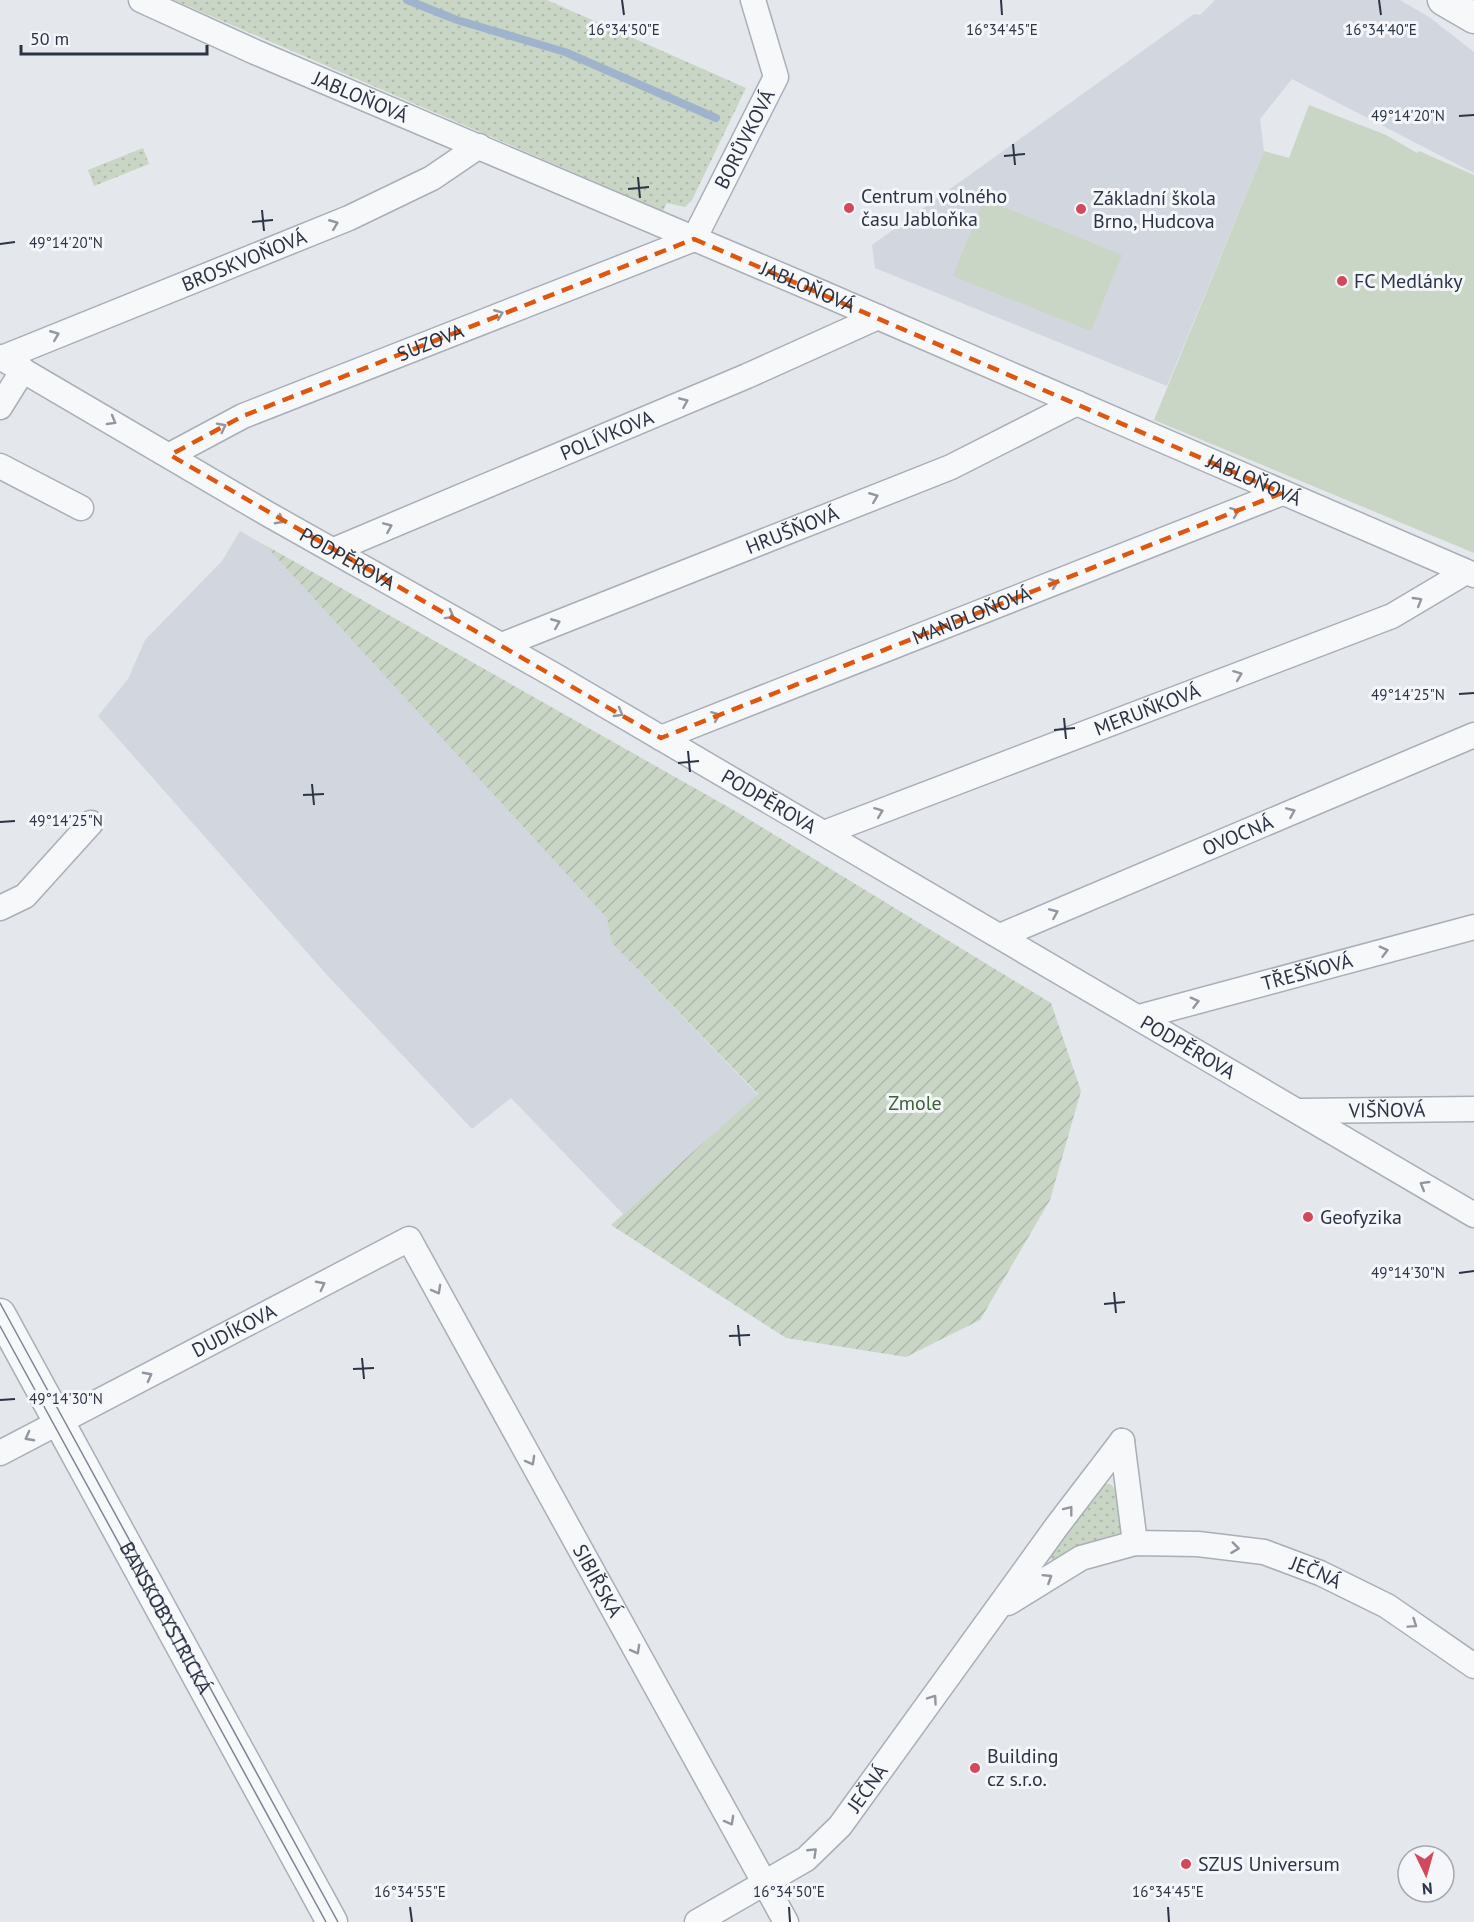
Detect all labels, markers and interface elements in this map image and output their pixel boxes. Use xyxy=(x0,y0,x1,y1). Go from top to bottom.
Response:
scale bar xyxy=(21,18,207,56)
text: 16°34'50"E xyxy=(588,20,660,39)
text: 16°34'45"E xyxy=(966,20,1038,39)
text: 16°34'40"E xyxy=(1345,20,1417,39)
text: 50 m xyxy=(30,27,69,50)
street label: JABLOŇOVÁ xyxy=(308,65,412,129)
street label: BORŮVKOVÁ xyxy=(709,85,781,193)
text: 49°14'20"N xyxy=(1371,106,1445,125)
place label: Centrum volného času Jabloňka xyxy=(861,183,1007,232)
place label: Základní škola Brno, Hudcova xyxy=(1093,185,1216,234)
marker: Centrum volného času Jabloňka xyxy=(842,201,856,215)
marker: Základní škola Brno, Hudcova xyxy=(1074,202,1088,216)
one-way arrow xyxy=(328,219,339,231)
street label: BROSKVOŇOVÁ xyxy=(178,223,311,297)
text: 49°14'20"N xyxy=(29,233,103,252)
street label: JABLOŇOVÁ xyxy=(756,255,860,319)
place label: FC Medlánky xyxy=(1354,268,1463,294)
marker: FC Medlánky xyxy=(1335,274,1349,288)
one-way arrow xyxy=(493,309,504,321)
street label: SUZOVA xyxy=(393,318,468,367)
one-way arrow xyxy=(50,329,60,342)
one-way arrow xyxy=(677,397,688,409)
street label: POLÍVKOVA xyxy=(556,404,658,466)
one-way arrow xyxy=(106,414,116,425)
one-way arrow xyxy=(215,423,226,434)
street label: JABLOŇOVÁ xyxy=(1202,447,1306,512)
one-way arrow xyxy=(868,492,879,504)
street label: HRUŠŇOVÁ xyxy=(742,500,843,560)
one-way arrow xyxy=(1229,507,1240,519)
one-way arrow xyxy=(274,513,284,524)
street label: PODPĚROVA xyxy=(295,522,400,596)
one-way arrow xyxy=(382,522,393,534)
one-way arrow xyxy=(1047,578,1058,590)
street label: MANDLOŇOVÁ xyxy=(908,580,1035,651)
one-way arrow xyxy=(1412,596,1422,608)
one-way arrow xyxy=(444,608,454,620)
one-way arrow xyxy=(550,618,561,630)
one-way arrow xyxy=(1232,670,1243,682)
street label: MERUŇKOVÁ xyxy=(1090,677,1204,742)
text: 49°14'25"N xyxy=(1371,685,1445,704)
one-way arrow xyxy=(613,706,623,717)
one-way arrow xyxy=(709,711,720,723)
street label: PODPĚROVA xyxy=(717,763,821,839)
one-way arrow xyxy=(873,807,884,820)
one-way arrow xyxy=(1285,807,1296,819)
street label: OVOCNÁ xyxy=(1198,809,1277,862)
text: 49°14'25"N xyxy=(29,811,103,830)
one-way arrow xyxy=(1048,908,1059,920)
one-way arrow xyxy=(1378,946,1388,958)
street label: TŘEŠŇOVÁ xyxy=(1259,947,1356,996)
one-way arrow xyxy=(1190,996,1200,1009)
street label: PODPĚROVA xyxy=(1136,1009,1241,1085)
park label: Zmole xyxy=(888,1090,942,1116)
street label: VIŠŇOVÁ xyxy=(1348,1097,1426,1123)
one-way arrow xyxy=(1420,1180,1430,1192)
place label: Geofyzika xyxy=(1320,1204,1402,1230)
marker: Geofyzika xyxy=(1301,1210,1315,1224)
text: 49°14'30"N xyxy=(1371,1263,1445,1282)
one-way arrow xyxy=(315,1281,325,1292)
one-way arrow xyxy=(430,1284,441,1295)
street label: DUDÍKOVA xyxy=(187,1298,281,1363)
one-way arrow xyxy=(142,1372,153,1383)
text: 49°14'30"N xyxy=(29,1389,103,1408)
one-way arrow xyxy=(25,1430,36,1441)
one-way arrow xyxy=(524,1455,535,1465)
one-way arrow xyxy=(1062,1506,1073,1517)
street label: BANSKOBYSTRICKÁ xyxy=(114,1537,218,1699)
street label: SIBIŘSKÁ xyxy=(567,1540,628,1622)
one-way arrow xyxy=(1231,1541,1240,1554)
street label: JEČNÁ xyxy=(1286,1550,1346,1595)
one-way arrow xyxy=(1042,1574,1052,1586)
one-way arrow xyxy=(1407,1616,1417,1628)
one-way arrow xyxy=(629,1644,640,1654)
one-way arrow xyxy=(926,1694,937,1705)
place label: Building cz s.r.o. xyxy=(987,1743,1058,1792)
street label: JEČNÁ xyxy=(841,1759,894,1818)
marker: Building cz s.r.o. xyxy=(968,1761,982,1775)
one-way arrow xyxy=(723,1815,734,1825)
north arrow xyxy=(1396,1844,1456,1904)
one-way arrow xyxy=(806,1849,817,1860)
place label: SZUS Universum xyxy=(1198,1851,1340,1877)
marker: SZUS Universum xyxy=(1179,1857,1193,1871)
text: N xyxy=(1421,1879,1433,1899)
text: 16°34'55"E xyxy=(374,1882,446,1901)
text: 16°34'50"E xyxy=(753,1882,825,1901)
text: 16°34'45"E xyxy=(1132,1882,1204,1901)

